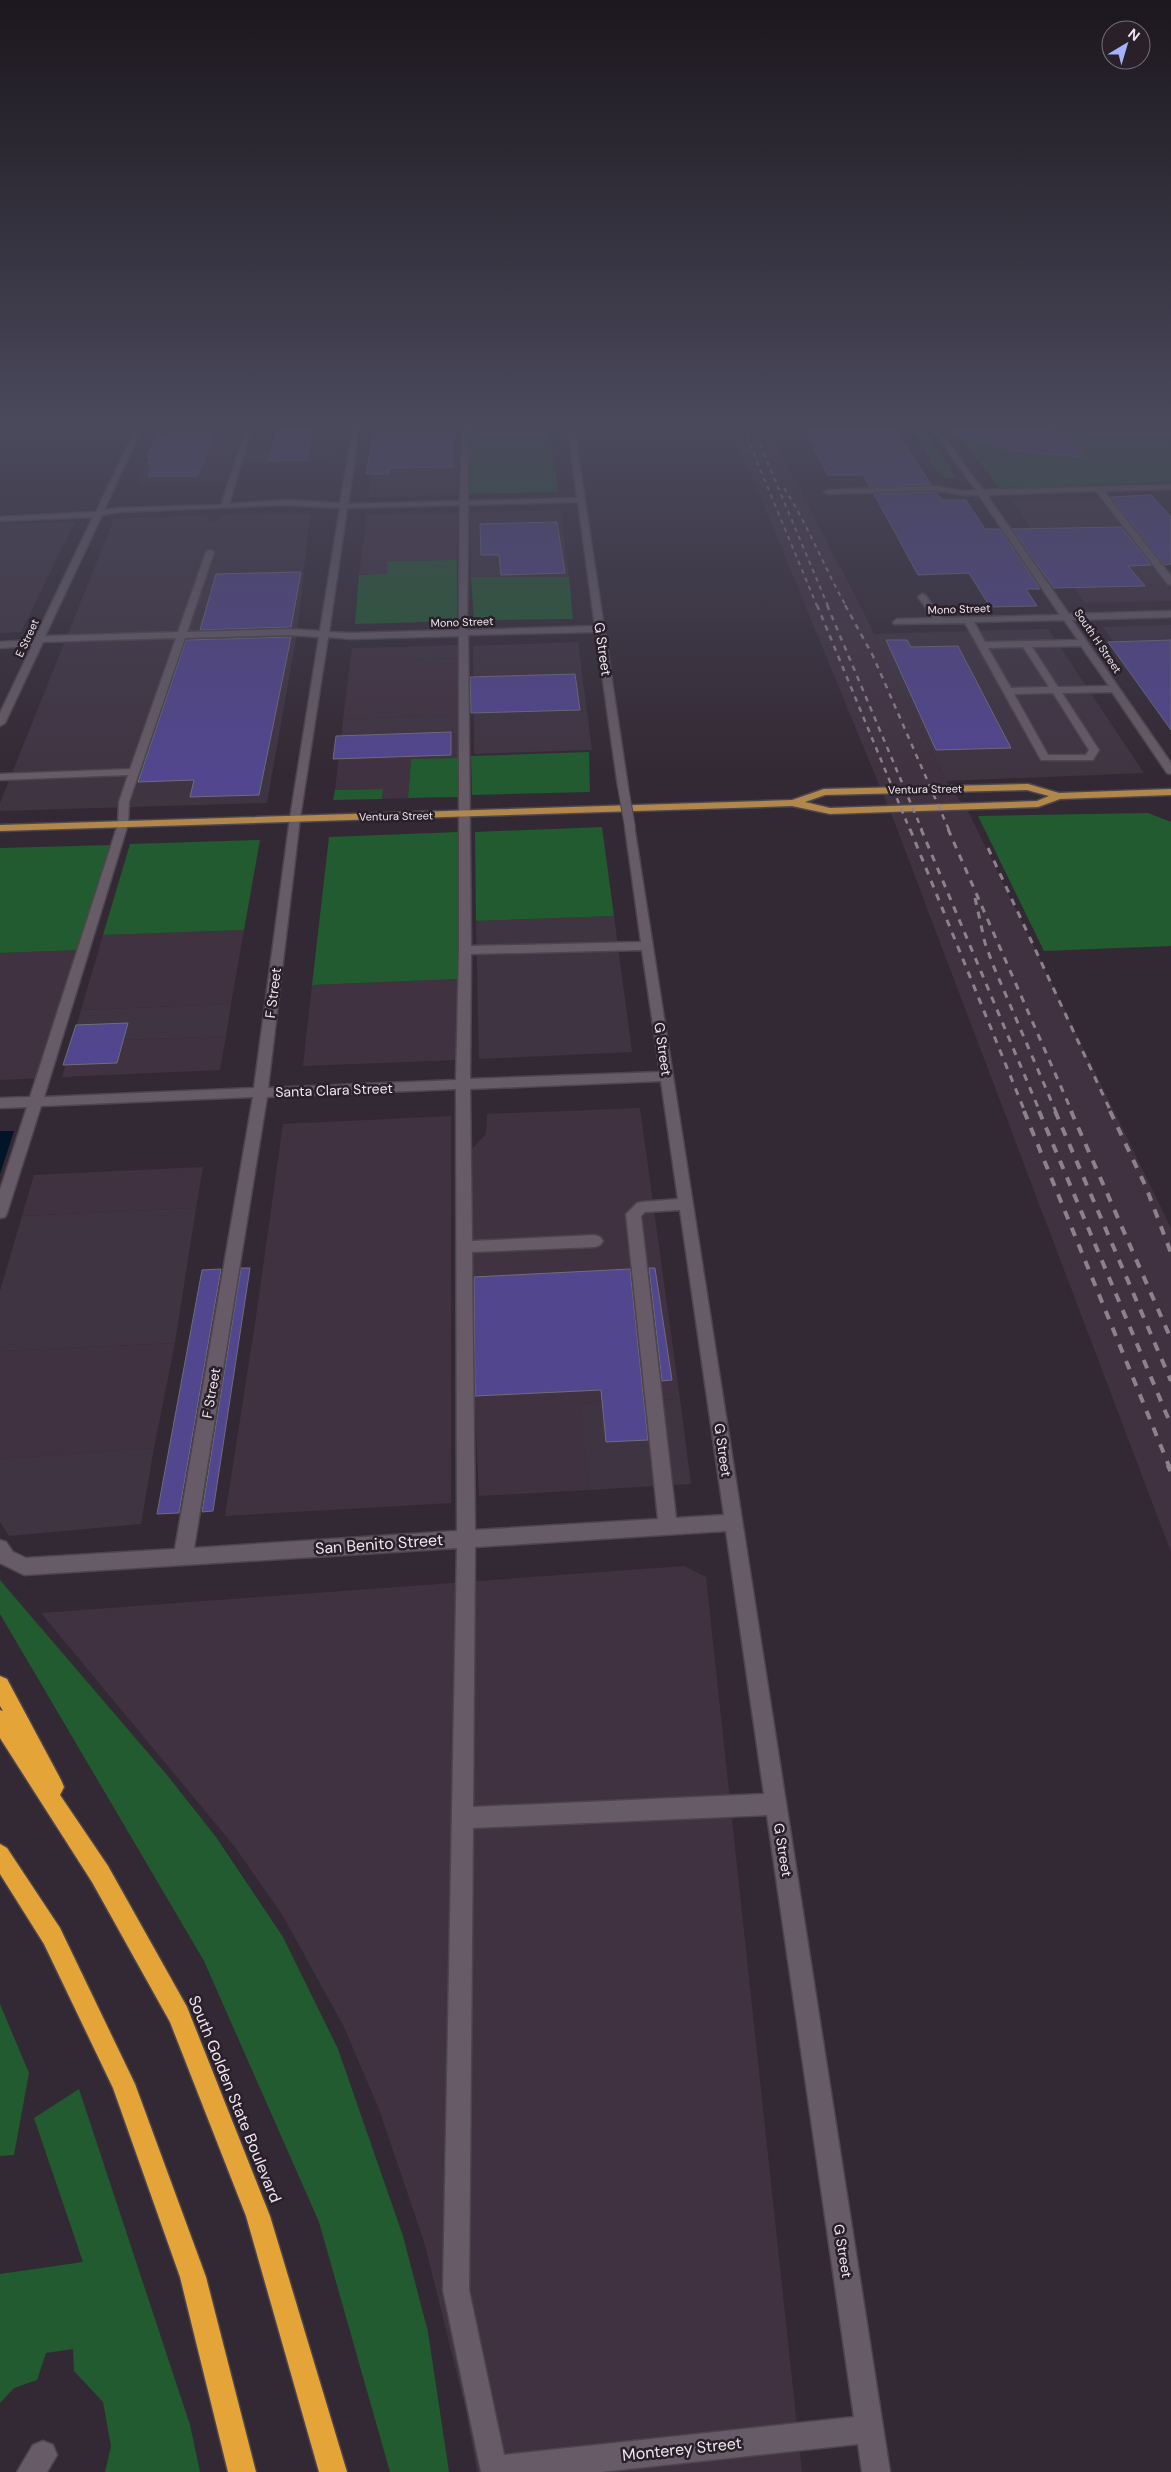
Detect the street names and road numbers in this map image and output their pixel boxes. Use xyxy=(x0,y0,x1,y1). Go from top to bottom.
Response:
street label: Mono Street xyxy=(927,601,991,617)
street label: South H Street xyxy=(1071,606,1125,676)
street label: Mono Street xyxy=(430,614,494,630)
street label: E Street xyxy=(12,617,42,659)
street label: G Street xyxy=(590,621,616,677)
street label: Ventura Street xyxy=(888,781,962,797)
street label: Ventura Street xyxy=(359,808,433,824)
street label: F Street xyxy=(261,967,285,1019)
street label: G Street xyxy=(650,1021,676,1077)
street label: Santa Clara Street xyxy=(275,1079,393,1101)
street label: F Street xyxy=(198,1366,224,1420)
street label: G Street xyxy=(710,1422,736,1478)
street label: San Benito Street xyxy=(314,1529,444,1559)
street label: G Street xyxy=(770,1822,796,1878)
street label: South Golden State Boulevard xyxy=(184,1992,286,2206)
street label: G Street xyxy=(830,2223,856,2279)
street label: Monterey Street xyxy=(621,2432,743,2466)

